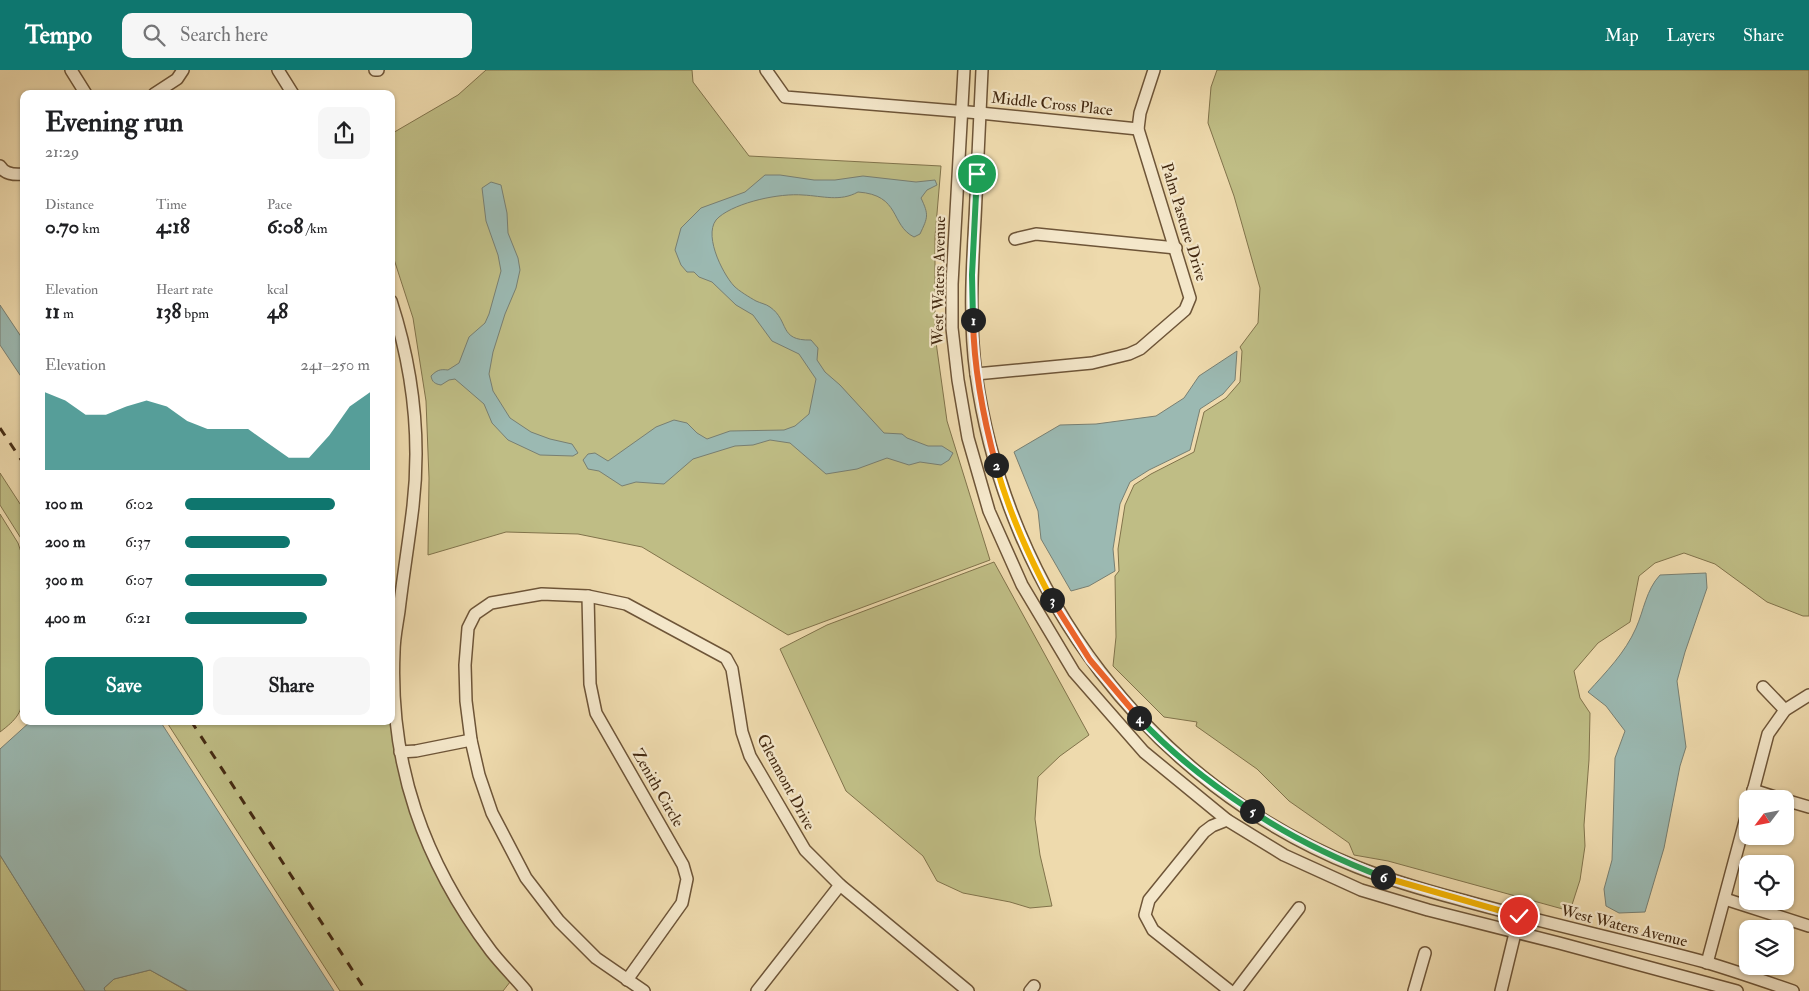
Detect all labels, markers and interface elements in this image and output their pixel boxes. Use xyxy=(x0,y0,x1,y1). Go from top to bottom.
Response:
search box xyxy=(122,13,472,58)
text: Tempo xyxy=(25,20,92,51)
icon: search xyxy=(140,21,168,49)
text: Search here xyxy=(180,23,268,47)
text: Map xyxy=(1605,24,1639,47)
text: Layers xyxy=(1667,24,1715,47)
text: Share xyxy=(1743,24,1784,47)
street label: Middle Cross Place xyxy=(990,88,1114,120)
text: Evening run xyxy=(45,105,183,140)
button: share xyxy=(318,107,370,159)
text: 21:29 xyxy=(45,142,79,162)
pin xyxy=(956,153,998,195)
icon: arrive xyxy=(963,160,991,188)
street label: Palm Pasture Drive xyxy=(1157,160,1212,284)
text: Distance xyxy=(45,196,94,213)
text: Time xyxy=(156,196,187,213)
text: Pace xyxy=(267,196,292,213)
text: 0.70 xyxy=(45,213,79,240)
text: 4:18 xyxy=(156,213,190,240)
text: 6:08 xyxy=(267,213,303,240)
street label: West Waters Avenue xyxy=(928,216,950,347)
text: km xyxy=(79,220,100,237)
text: /km xyxy=(303,220,328,237)
text: Elevation xyxy=(45,281,98,298)
text: Heart rate xyxy=(156,281,213,298)
text: kcal xyxy=(267,281,288,298)
text: 11 xyxy=(45,298,60,325)
text: 138 xyxy=(156,298,181,325)
text: 48 xyxy=(267,298,288,325)
text: m xyxy=(60,305,74,322)
text: bpm xyxy=(181,305,209,322)
pin: 1 xyxy=(960,308,986,332)
text: 1 xyxy=(971,312,976,329)
text: Elevation xyxy=(45,355,106,375)
text: 241–250 m xyxy=(301,355,370,375)
pin: 2 xyxy=(984,452,1008,478)
text: 2 xyxy=(993,457,1000,474)
text: 100 m xyxy=(45,494,83,514)
text: 6:02 xyxy=(125,494,153,514)
text: 200 m xyxy=(45,532,85,552)
text: 6:37 xyxy=(125,532,151,552)
text: 300 m xyxy=(45,570,83,590)
text: 6:07 xyxy=(125,570,153,590)
pin: 3 xyxy=(1040,588,1064,612)
text: 3 xyxy=(1050,592,1055,609)
text: 400 m xyxy=(45,608,86,628)
text: 6:21 xyxy=(125,608,151,628)
button: Save xyxy=(45,657,203,715)
button: Share xyxy=(213,657,370,715)
pin: 4 xyxy=(1126,706,1152,730)
text: 4 xyxy=(1136,710,1143,727)
street label: Glenmont Drive xyxy=(752,731,820,834)
street label: Zenith Circle xyxy=(628,745,689,831)
north arrow xyxy=(1739,790,1794,845)
map controls xyxy=(1739,790,1794,975)
pin: 5 xyxy=(1240,798,1264,824)
text: 5 xyxy=(1249,803,1256,820)
button: locate xyxy=(1739,855,1794,910)
pin: 6 xyxy=(1370,864,1396,890)
text: 6 xyxy=(1380,869,1387,886)
pin xyxy=(1498,895,1540,937)
street label: West Waters Avenue xyxy=(1558,900,1690,952)
icon: check xyxy=(1505,902,1533,930)
button: layers xyxy=(1739,920,1794,975)

